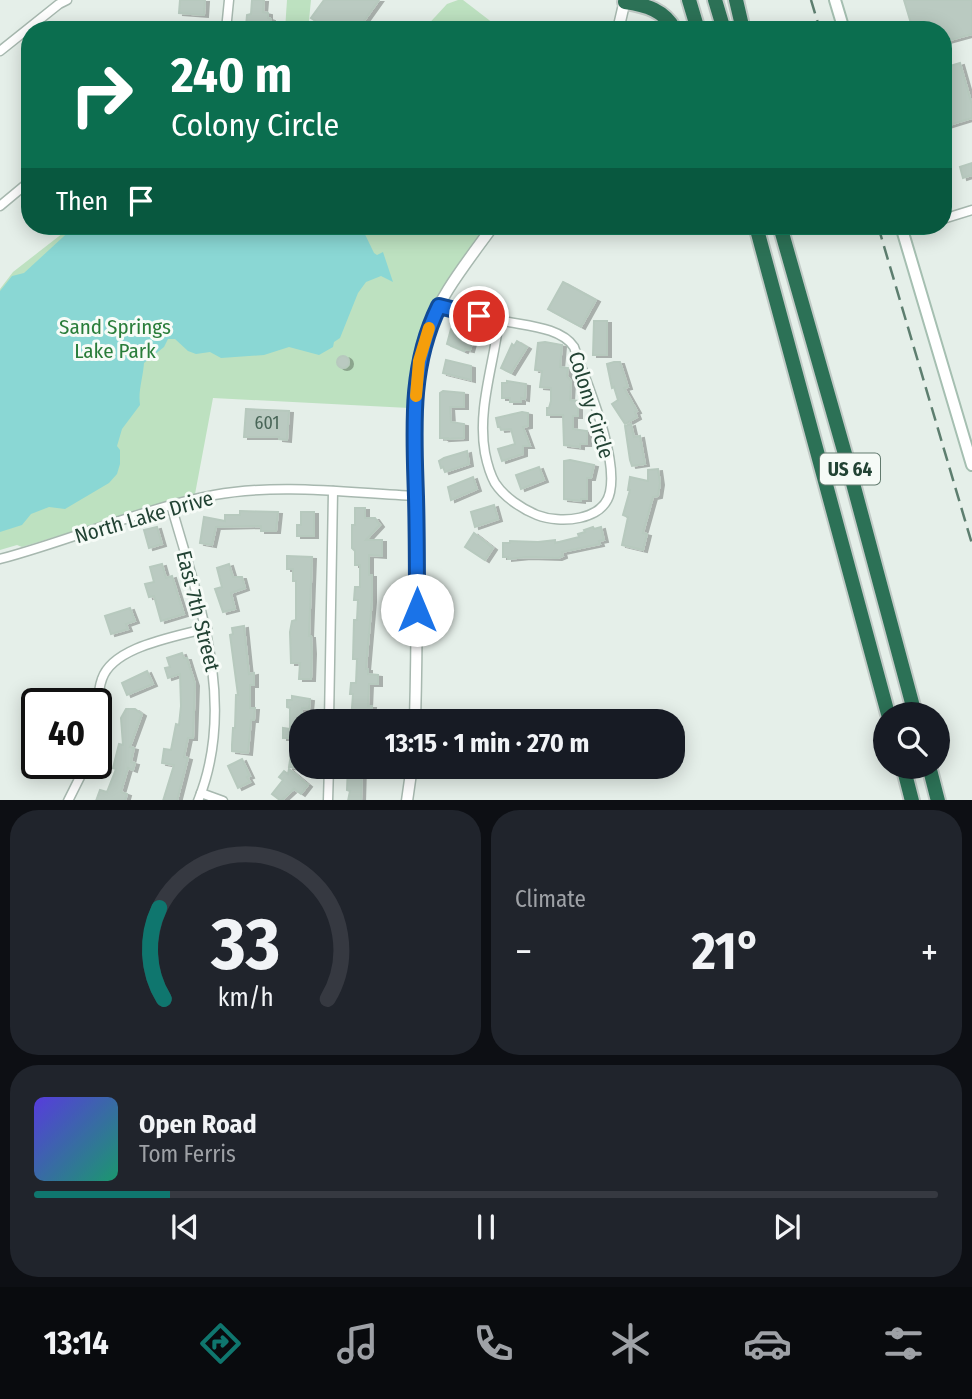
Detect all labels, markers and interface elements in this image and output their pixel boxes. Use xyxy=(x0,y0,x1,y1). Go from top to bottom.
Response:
text: 240 m xyxy=(171,46,292,105)
icon: right xyxy=(56,49,147,140)
text: Colony Circle xyxy=(171,106,339,144)
icon: arrive xyxy=(122,182,160,220)
text: Then xyxy=(56,186,108,217)
pin xyxy=(449,286,509,346)
icon: arrive xyxy=(460,297,498,335)
park label: Sand Springs Lake Park xyxy=(59,314,171,364)
street label: Colony Circle xyxy=(562,348,620,462)
house number: 601 xyxy=(255,412,279,434)
road number: US 64 xyxy=(820,454,880,484)
street label: North Lake Drive xyxy=(72,485,216,549)
street label: East 7th Street xyxy=(170,548,226,674)
position arrow xyxy=(380,573,454,647)
speed limit sign: 40 xyxy=(21,688,112,779)
map controls xyxy=(873,702,950,779)
button: search xyxy=(873,702,950,779)
text: 13:15 · 1 min · 270 m xyxy=(385,728,589,759)
text: Climate xyxy=(515,885,586,913)
text: 33 xyxy=(210,901,280,988)
text: 21° xyxy=(692,920,761,983)
text: − xyxy=(515,929,532,975)
text: + xyxy=(921,929,938,975)
text: km/h xyxy=(218,982,273,1012)
text: Open Road xyxy=(139,1109,257,1140)
text: Tom Ferris xyxy=(139,1140,236,1168)
icon: previous xyxy=(166,1208,204,1246)
icon: pause xyxy=(467,1208,505,1246)
icon: next xyxy=(768,1208,806,1246)
icon: directions xyxy=(196,1319,245,1368)
icon: music xyxy=(333,1319,382,1368)
icon: phone xyxy=(469,1319,518,1368)
icon: climate xyxy=(606,1319,655,1368)
icon: car xyxy=(743,1319,792,1368)
icon: filters xyxy=(879,1319,928,1368)
text: 13:14 xyxy=(44,1324,109,1362)

